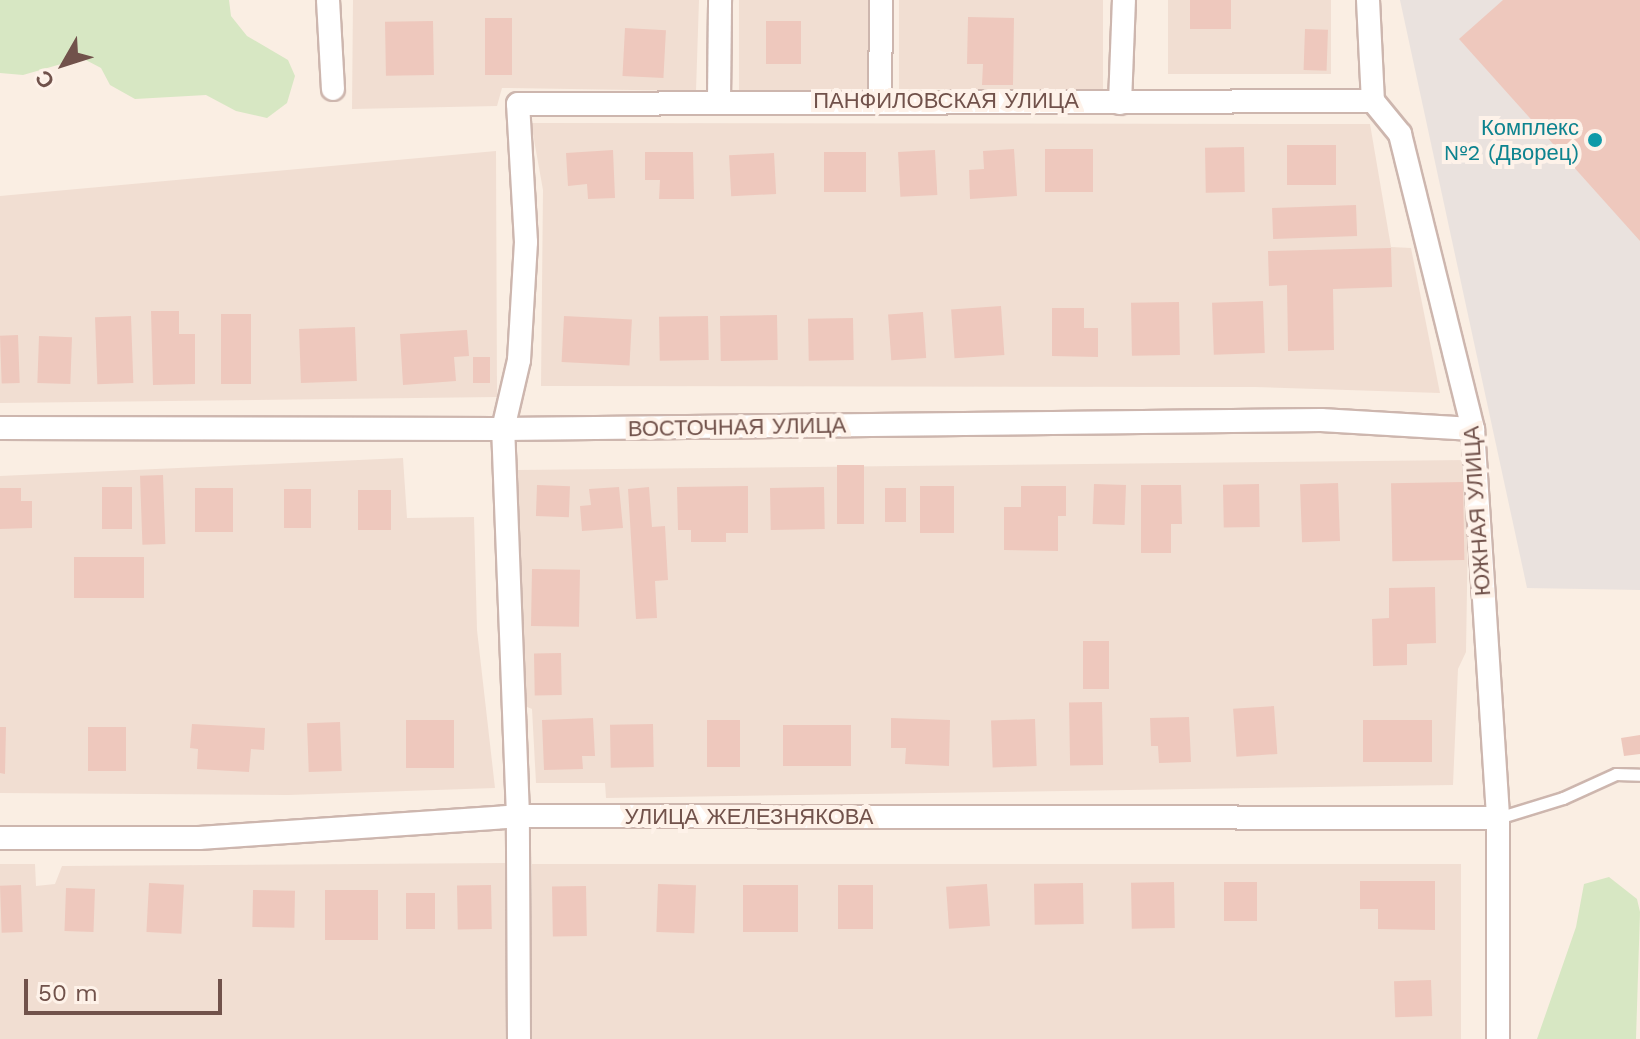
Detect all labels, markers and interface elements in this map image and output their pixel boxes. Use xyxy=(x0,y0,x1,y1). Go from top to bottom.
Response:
north arrow xyxy=(24,24,104,104)
text: С xyxy=(30,65,60,93)
street label: ПАНФИЛОВСКАЯ УЛИЦА xyxy=(813,88,1079,114)
place label: Комплекс №2 (Дворец) xyxy=(1444,114,1579,166)
marker: Комплекс №2 (Дворец) xyxy=(1586,131,1604,149)
street label: ВОСТОЧНАЯ УЛИЦА xyxy=(628,412,846,442)
street label: ЮЖНАЯ УЛИЦА xyxy=(1458,425,1496,597)
street label: УЛИЦА ЖЕЛЕЗНЯКОВА xyxy=(625,804,873,830)
scale bar xyxy=(28,963,226,1013)
text: 50 m xyxy=(38,979,98,1007)

